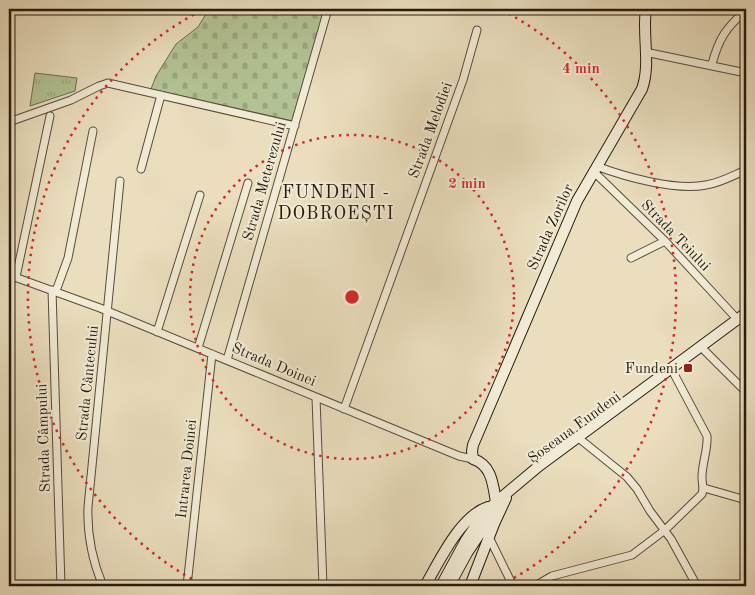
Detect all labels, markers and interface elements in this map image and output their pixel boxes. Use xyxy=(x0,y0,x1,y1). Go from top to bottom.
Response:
text: 4 min xyxy=(562,62,600,77)
street label: Strada Melodiei xyxy=(407,80,456,181)
street label: Strada Meterezului xyxy=(241,120,290,243)
text: 2 min xyxy=(448,177,486,192)
street label: Strada Zorilor xyxy=(526,182,577,273)
district label: FUNDENI - DOBROEȘTI xyxy=(277,184,395,224)
street label: Strada Teiului xyxy=(637,198,712,274)
centre of rings xyxy=(343,288,361,306)
street label: Strada Cântecului xyxy=(75,325,102,442)
street label: Strada Doinei xyxy=(229,341,318,390)
place label: Fundeni xyxy=(625,362,678,377)
marker: Fundeni xyxy=(682,362,694,374)
street label: Strada Câmpului xyxy=(35,383,54,493)
street label: Șoseaua Fundeni xyxy=(526,390,624,467)
street label: Intrarea Doinei xyxy=(175,419,200,520)

